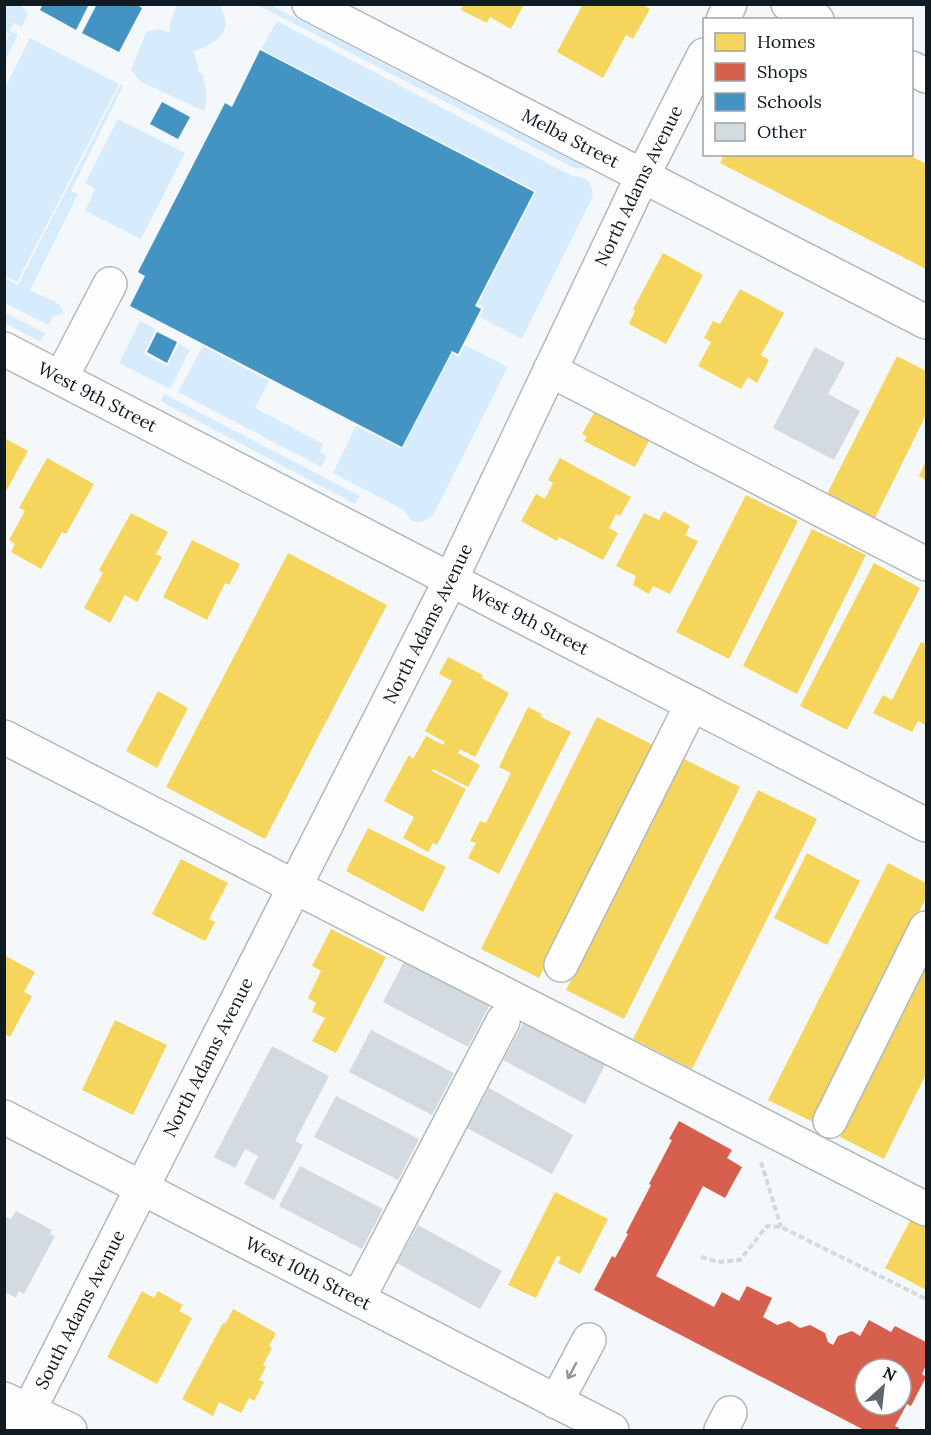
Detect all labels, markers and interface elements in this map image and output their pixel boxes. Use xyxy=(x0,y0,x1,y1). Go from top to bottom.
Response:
legend xyxy=(703,18,913,156)
text: Homes xyxy=(757,30,815,53)
text: Shops xyxy=(757,60,808,83)
text: Schools xyxy=(757,90,822,113)
street label: North Adams Avenue xyxy=(589,101,688,270)
street label: Melba Street xyxy=(518,104,623,173)
text: Other xyxy=(757,120,807,143)
street label: West 9th Street xyxy=(34,356,161,437)
street label: North Adams Avenue xyxy=(378,540,477,707)
street label: West 9th Street xyxy=(466,579,593,660)
street label: North Adams Avenue xyxy=(158,973,258,1141)
street label: South Adams Avenue xyxy=(30,1226,130,1393)
street label: West 10th Street xyxy=(242,1231,375,1315)
north arrow xyxy=(853,1357,913,1417)
one-way arrow xyxy=(566,1362,578,1379)
text: N xyxy=(880,1362,900,1385)

